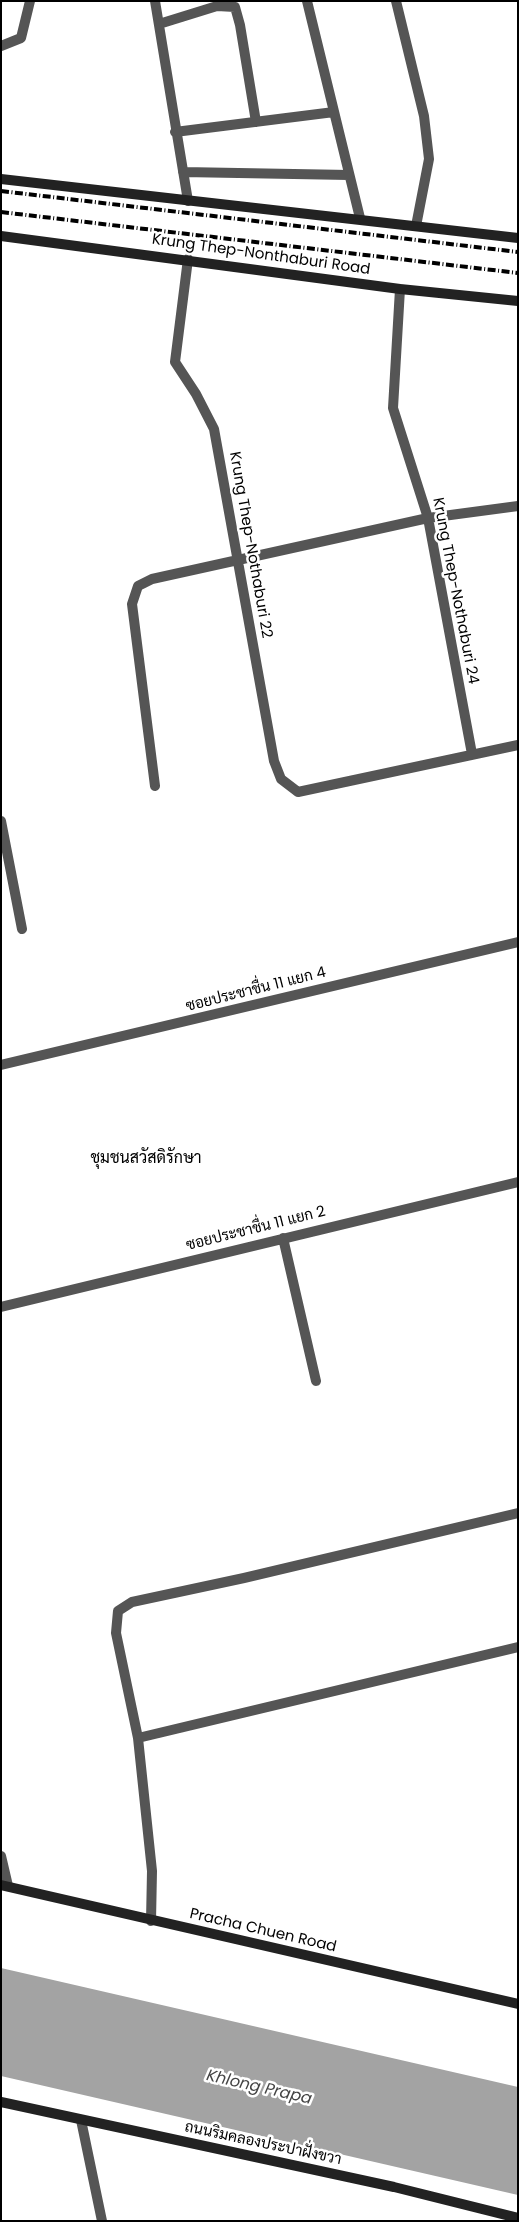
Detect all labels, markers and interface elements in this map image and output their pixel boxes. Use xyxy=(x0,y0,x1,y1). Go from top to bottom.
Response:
street label: Krung Thep-Nonthaburi Road xyxy=(151,231,371,279)
street label: Krung Thep-Nothaburi 22 xyxy=(225,450,275,640)
street label: Krung Thep-Nothaburi 24 xyxy=(428,496,482,686)
street label: ซอยประชาชื่น 11 แยก 4 xyxy=(184,964,328,1016)
district label: ชุมชนสวัสดิรักษา xyxy=(90,1149,202,1169)
street label: ซอยประชาชื่น 11 แยก 2 xyxy=(185,1203,327,1255)
street label: Pracha Chuen Road xyxy=(188,1905,338,1957)
water label: Khlong Prapa xyxy=(204,2067,314,2109)
street label: ถนนริมคลองประปาฝั่งขวา xyxy=(183,2119,343,2169)

